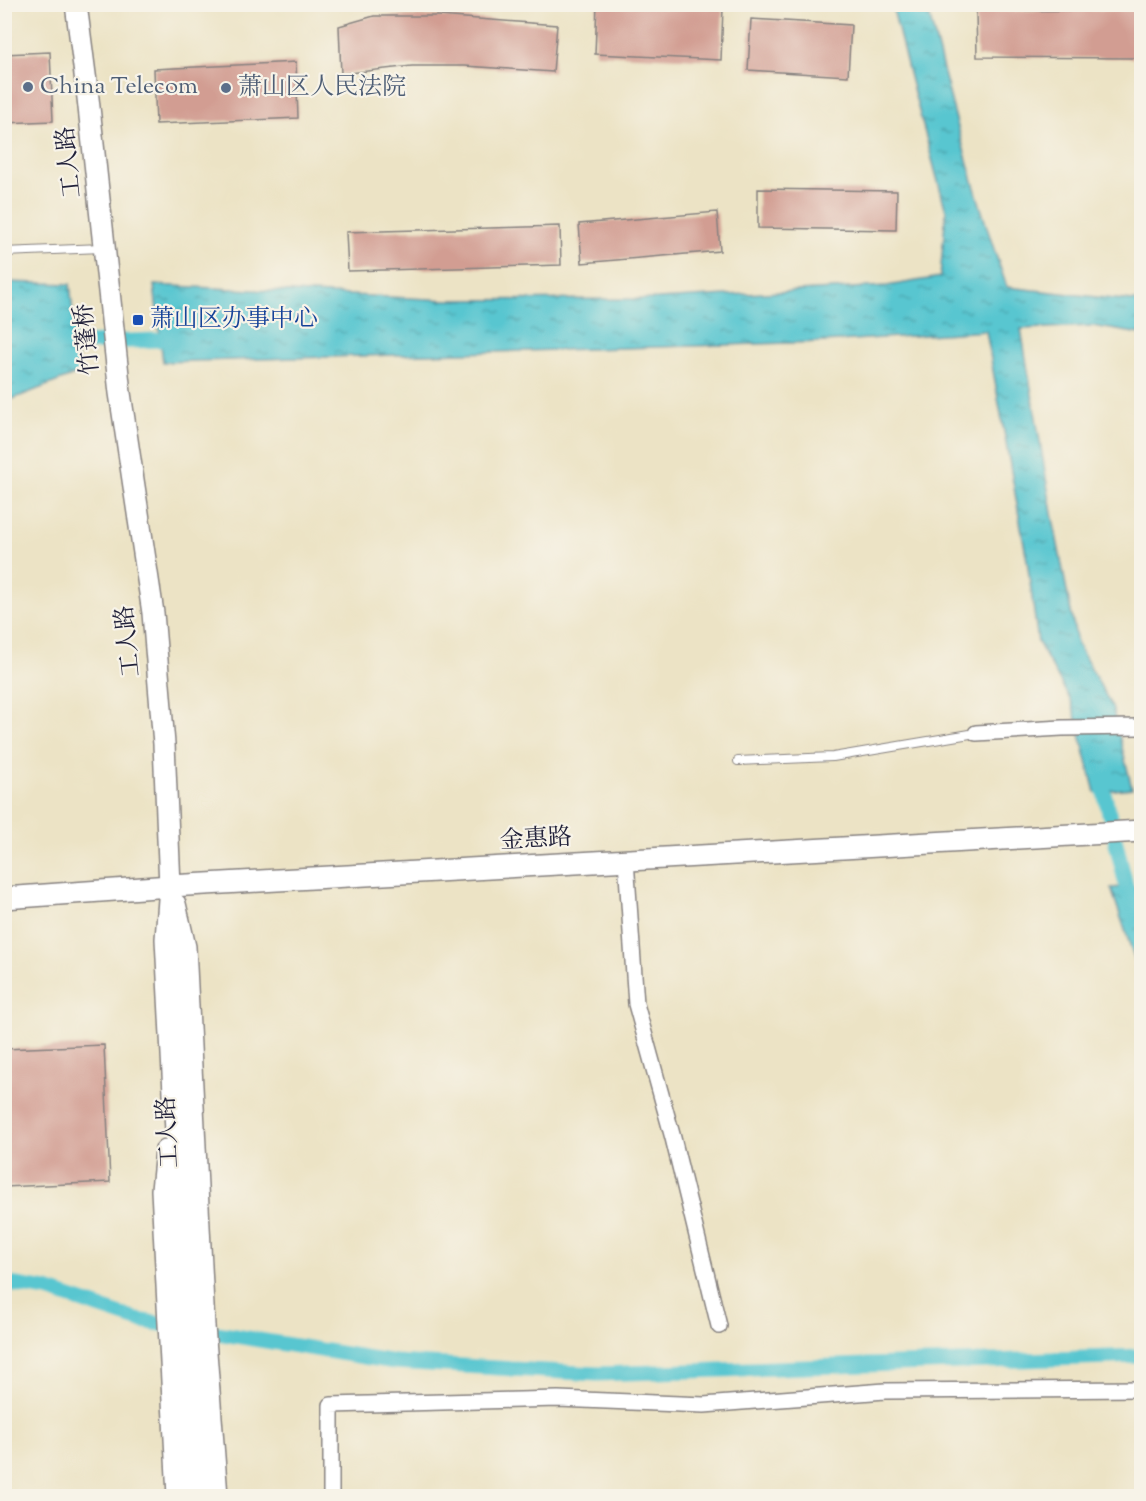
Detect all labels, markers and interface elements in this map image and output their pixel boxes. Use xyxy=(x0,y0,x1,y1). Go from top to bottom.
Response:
place label: China Telecom xyxy=(40,70,198,104)
place label: 萧山区人民法院 xyxy=(238,71,406,105)
marker: China Telecom xyxy=(21,80,35,94)
marker: 萧山区人民法院 xyxy=(219,81,233,95)
street label: 工人路 xyxy=(49,124,91,200)
street label: 竹蓬桥 xyxy=(67,301,109,377)
place label: 萧山区办事中心 xyxy=(150,303,318,337)
marker: 萧山区办事中心 xyxy=(131,313,145,327)
street label: 工人路 xyxy=(108,603,150,679)
street label: 金惠路 xyxy=(499,821,573,859)
street label: 工人路 xyxy=(150,1095,188,1169)

